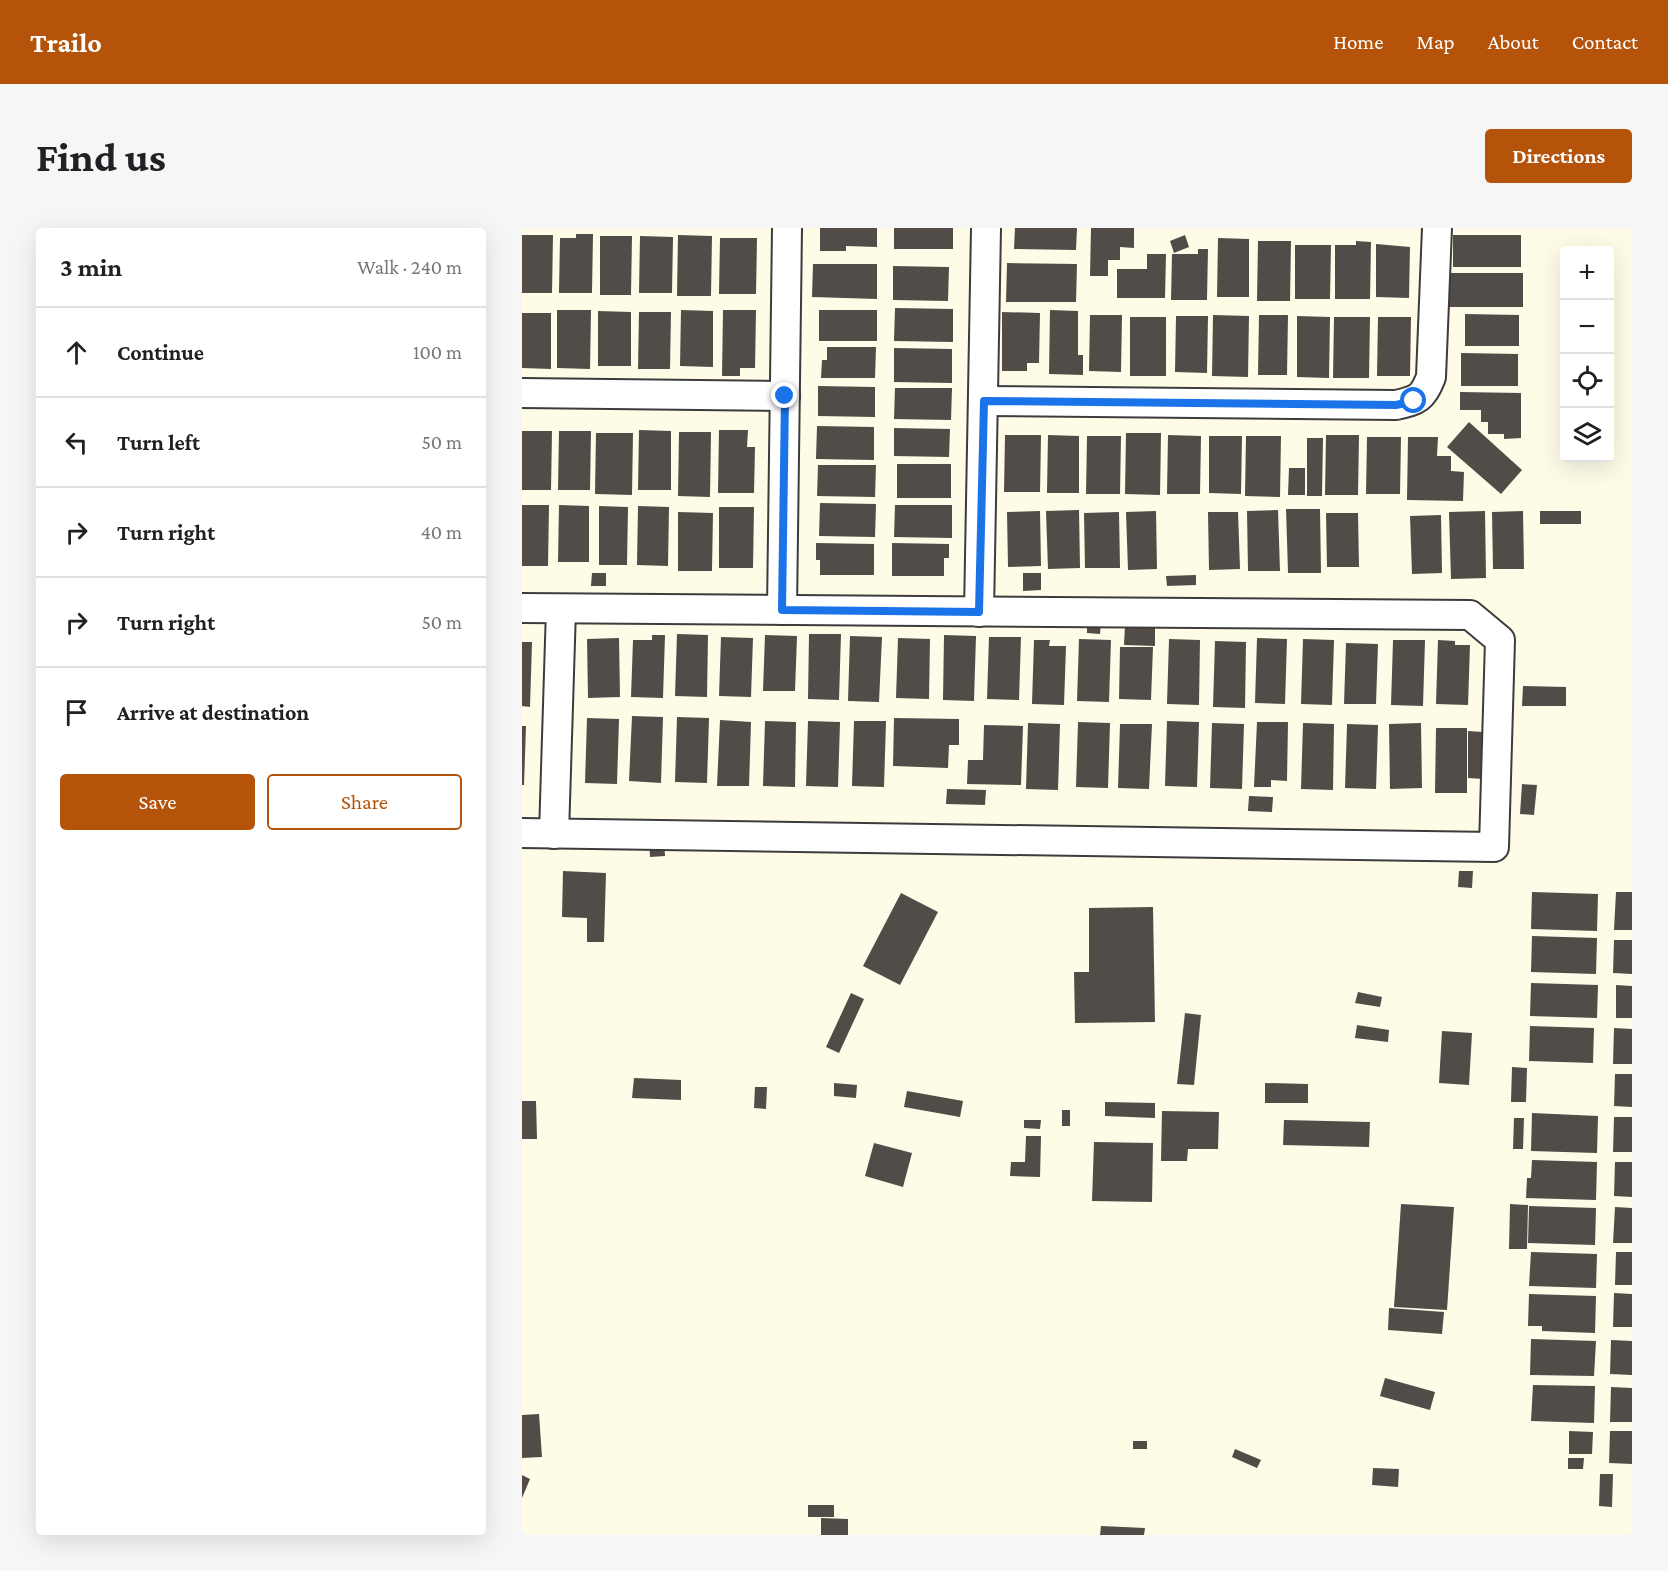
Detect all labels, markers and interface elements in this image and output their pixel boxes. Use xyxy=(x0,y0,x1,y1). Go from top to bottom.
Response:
text: Trailo xyxy=(30,27,102,58)
text: Home xyxy=(1333,30,1383,54)
text: Map xyxy=(1416,30,1455,54)
text: About xyxy=(1488,30,1539,54)
text: Contact xyxy=(1572,30,1638,54)
button: Directions xyxy=(1485,129,1632,183)
text: Find us xyxy=(36,133,166,180)
map controls xyxy=(1560,246,1614,462)
button: + xyxy=(1560,246,1614,300)
text: 3 min xyxy=(60,253,122,282)
text: Walk · 240 m xyxy=(357,256,462,278)
button: − xyxy=(1560,300,1614,354)
icon: ahead xyxy=(60,336,93,369)
text: Continue xyxy=(117,340,204,365)
text: 100 m xyxy=(413,341,462,363)
button: locate xyxy=(1560,354,1614,408)
route end xyxy=(771,382,797,408)
route start xyxy=(1400,387,1426,413)
button: layers xyxy=(1560,408,1614,462)
icon: left xyxy=(60,426,93,459)
text: Turn left xyxy=(117,430,200,455)
text: 50 m xyxy=(421,431,462,453)
icon: right xyxy=(60,516,93,549)
text: Turn right xyxy=(117,520,215,545)
text: 40 m xyxy=(421,521,462,543)
icon: right xyxy=(60,606,93,639)
text: Turn right xyxy=(117,610,215,635)
text: 50 m xyxy=(421,611,462,633)
icon: arrive xyxy=(60,696,93,729)
text: Arrive at destination xyxy=(117,700,309,725)
button: Save xyxy=(60,774,255,830)
button: Share xyxy=(267,774,462,830)

